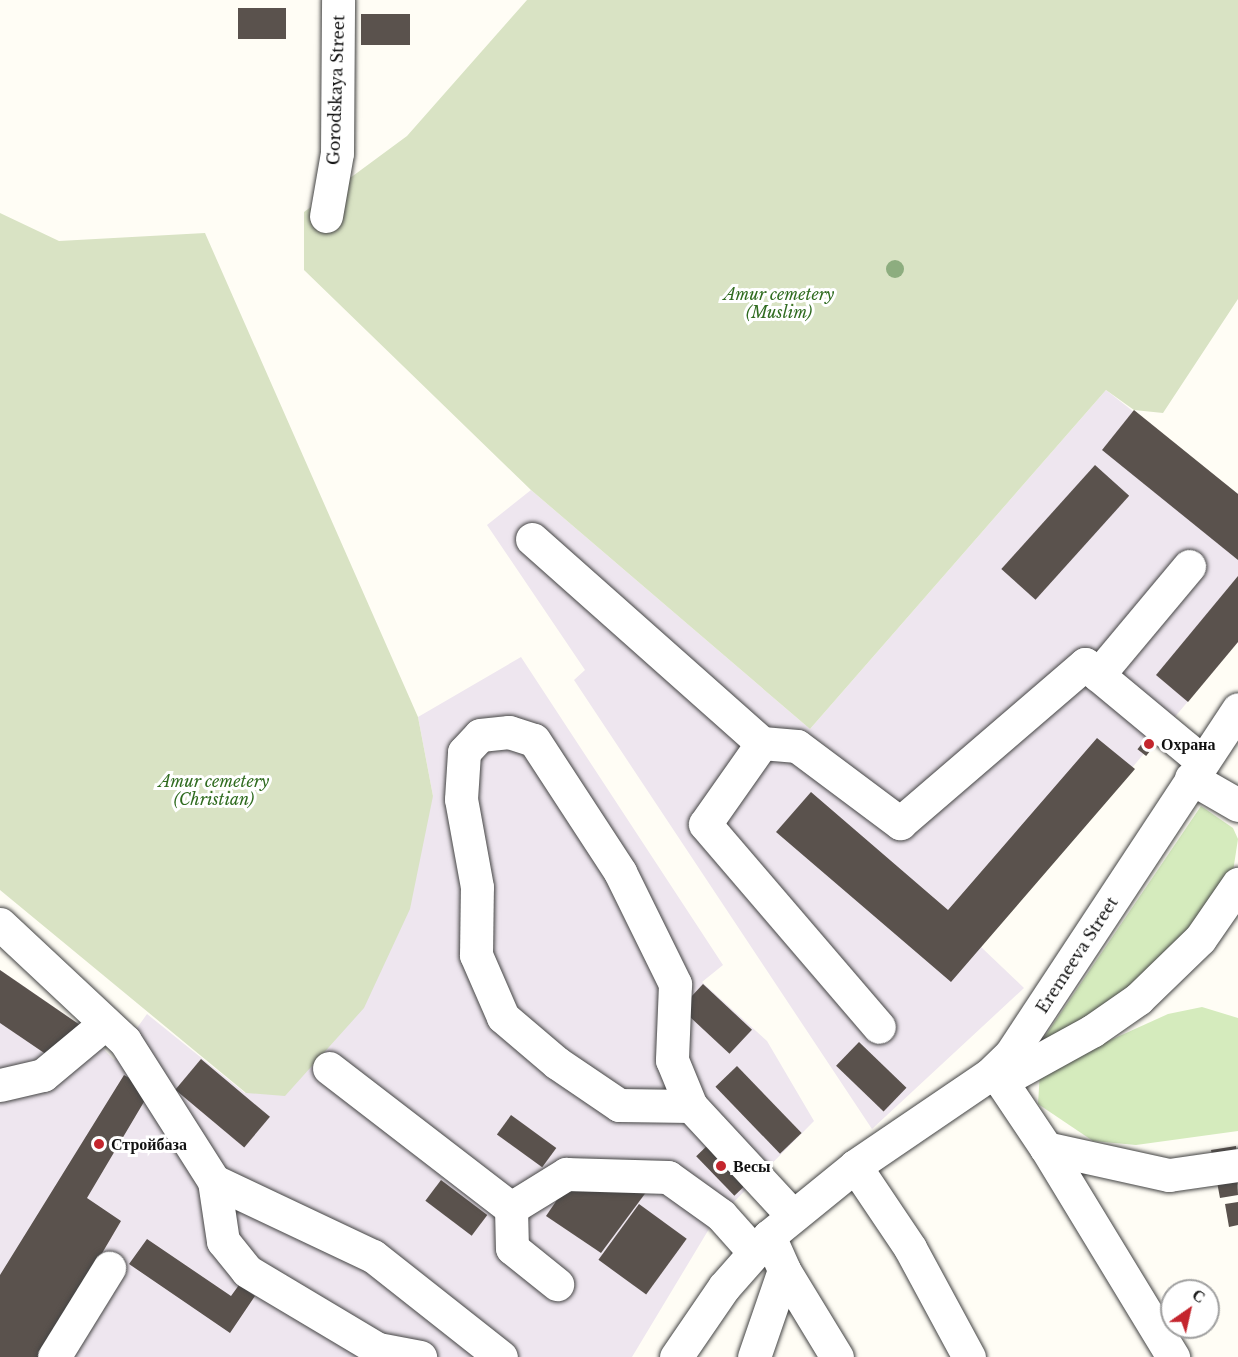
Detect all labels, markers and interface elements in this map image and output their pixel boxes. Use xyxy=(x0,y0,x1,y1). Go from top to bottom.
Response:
street label: Gorodskaya Street xyxy=(324,15,348,165)
park label: Amur cemetery (Muslim) xyxy=(723,284,835,322)
place label: Охрана xyxy=(1161,734,1216,754)
marker: Охрана xyxy=(1142,737,1156,751)
park label: Amur cemetery (Christian) xyxy=(158,771,270,809)
street label: Eremeeva Street xyxy=(1032,893,1122,1017)
place label: Стройбаза xyxy=(111,1134,187,1154)
marker: Стройбаза xyxy=(92,1137,106,1151)
place label: Весы xyxy=(733,1156,771,1176)
marker: Весы xyxy=(714,1159,728,1173)
north arrow xyxy=(1160,1279,1220,1339)
text: С xyxy=(1189,1284,1209,1307)

